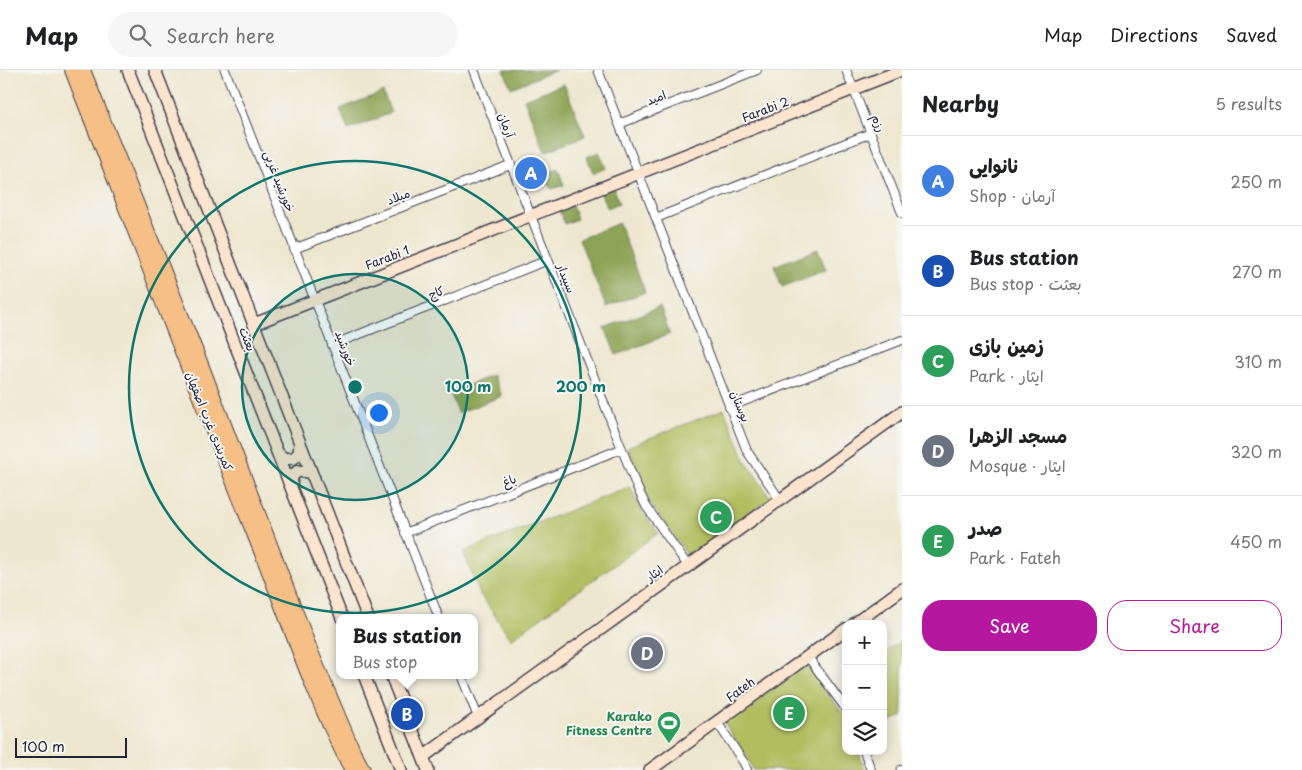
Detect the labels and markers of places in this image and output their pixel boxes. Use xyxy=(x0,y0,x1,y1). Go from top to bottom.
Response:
pin: A xyxy=(515,154,547,192)
centre of rings xyxy=(346,378,364,396)
pin: C xyxy=(700,498,732,536)
pin: D xyxy=(631,634,663,672)
pin: E xyxy=(773,694,805,732)
pin: B xyxy=(391,695,423,733)
place label: Karako Fitness Centre xyxy=(566,707,652,739)
sports icon: Karako Fitness Centre xyxy=(656,710,682,744)

